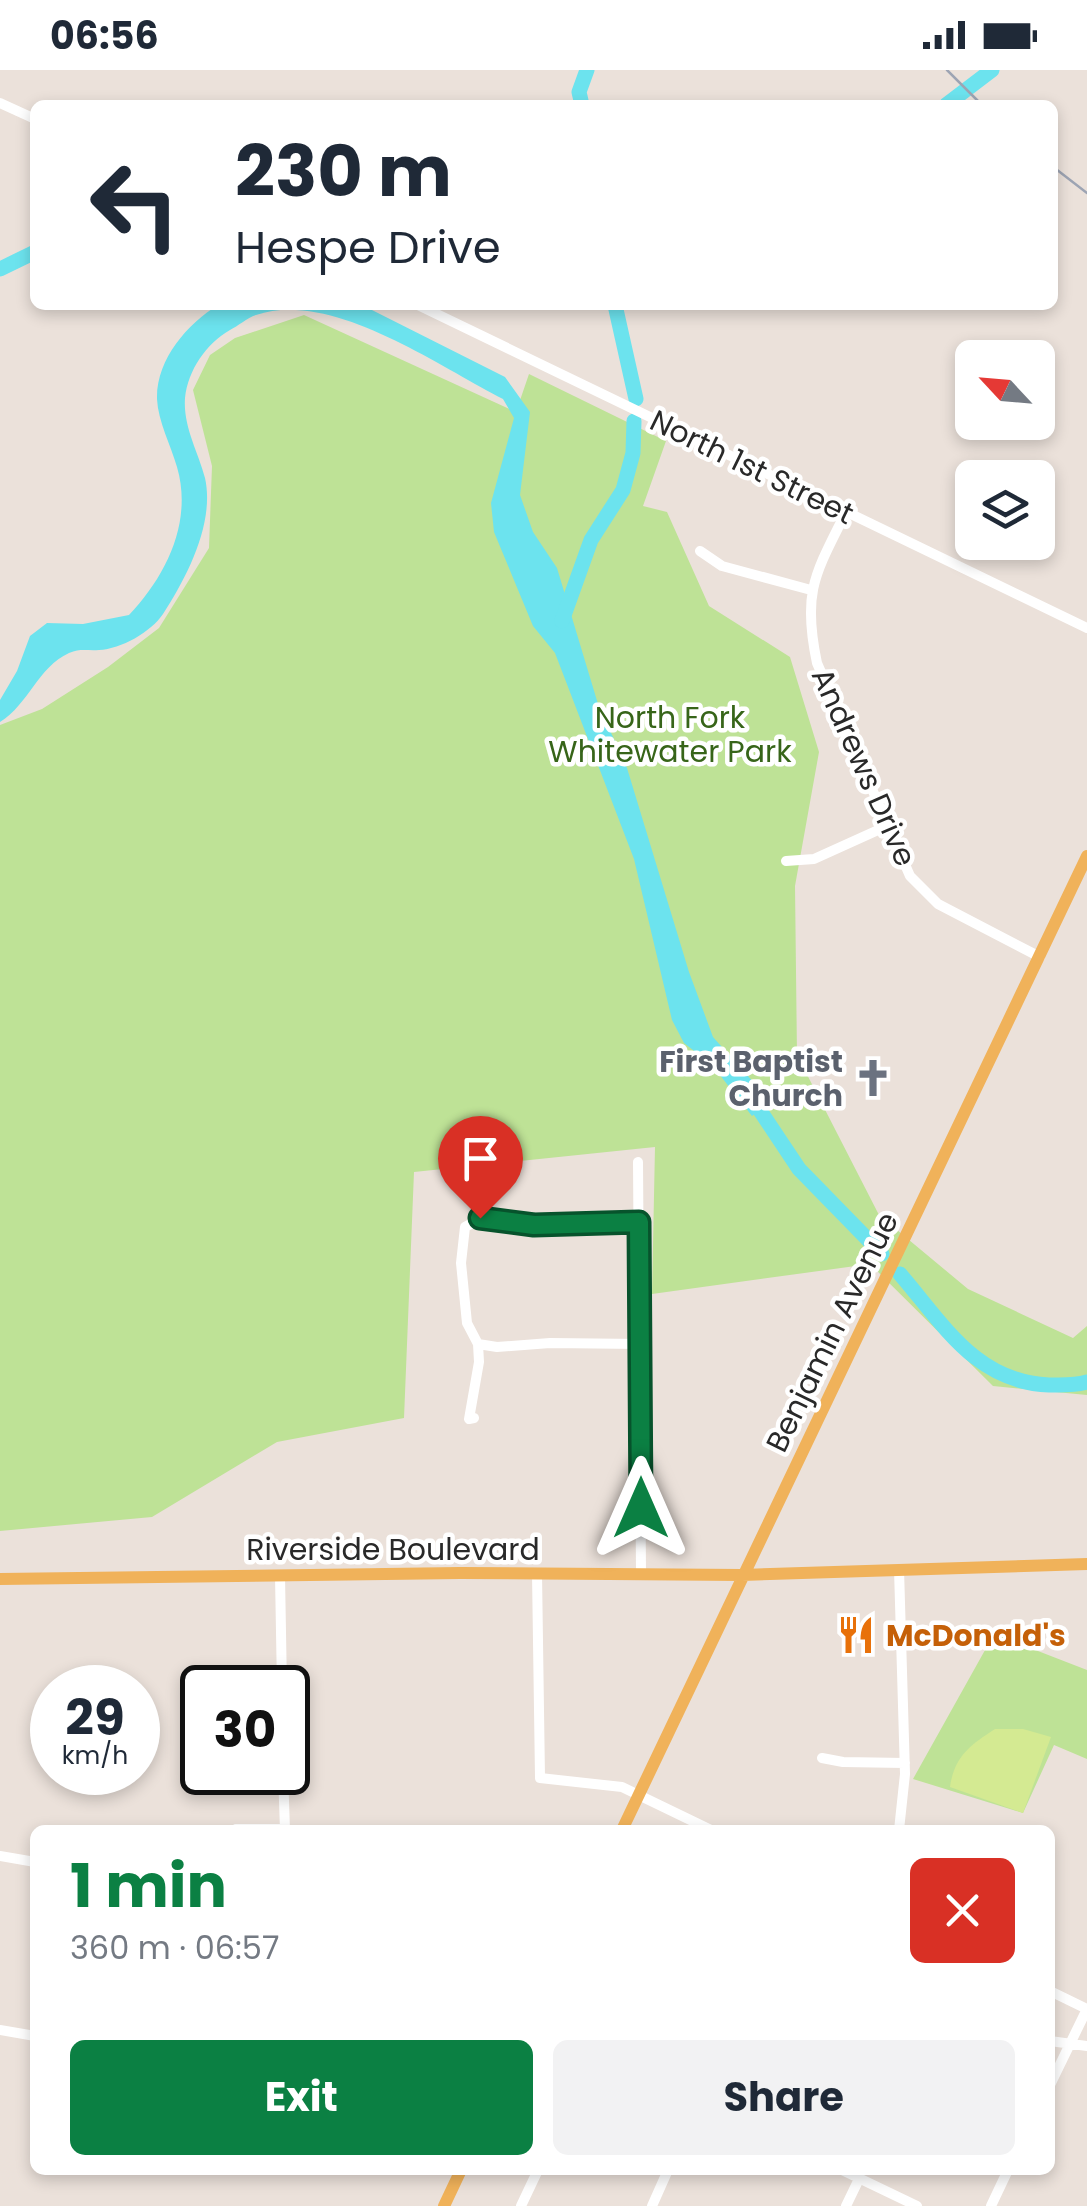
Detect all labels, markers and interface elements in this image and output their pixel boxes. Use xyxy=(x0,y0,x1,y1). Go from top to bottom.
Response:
text: 06:56 xyxy=(50,9,159,62)
text: 230 m xyxy=(235,122,452,221)
icon: left xyxy=(70,140,200,270)
text: Hespe Drive xyxy=(235,216,501,279)
north arrow xyxy=(955,340,1055,440)
map controls xyxy=(955,340,1055,560)
street label: North 1st Street xyxy=(643,399,861,535)
button: layers xyxy=(955,460,1055,560)
street label: Andrews Drive xyxy=(801,661,927,873)
park label: North Fork Whitewater Park xyxy=(548,696,792,773)
place label: First Baptist Church xyxy=(659,1040,843,1117)
church icon: First Baptist Church xyxy=(852,1057,894,1099)
pin xyxy=(438,1116,523,1219)
icon: arrive xyxy=(453,1131,508,1186)
street label: Benjamin Avenue xyxy=(755,1205,909,1459)
position arrow xyxy=(589,1456,693,1560)
street label: Riverside Boulevard xyxy=(246,1528,540,1571)
restaurant icon: McDonald's xyxy=(835,1614,877,1656)
place label: McDonald's xyxy=(886,1614,1066,1657)
speed limit sign: 30 xyxy=(180,1665,310,1795)
text: 29 xyxy=(65,1682,125,1753)
text: km/h xyxy=(62,1738,128,1773)
text: 1 min xyxy=(70,1844,227,1928)
button: close xyxy=(910,1858,1015,1963)
text: 360 m · 06:57 xyxy=(70,1925,279,1970)
button: Exit xyxy=(70,2040,533,2155)
button: Share xyxy=(553,2040,1015,2155)

